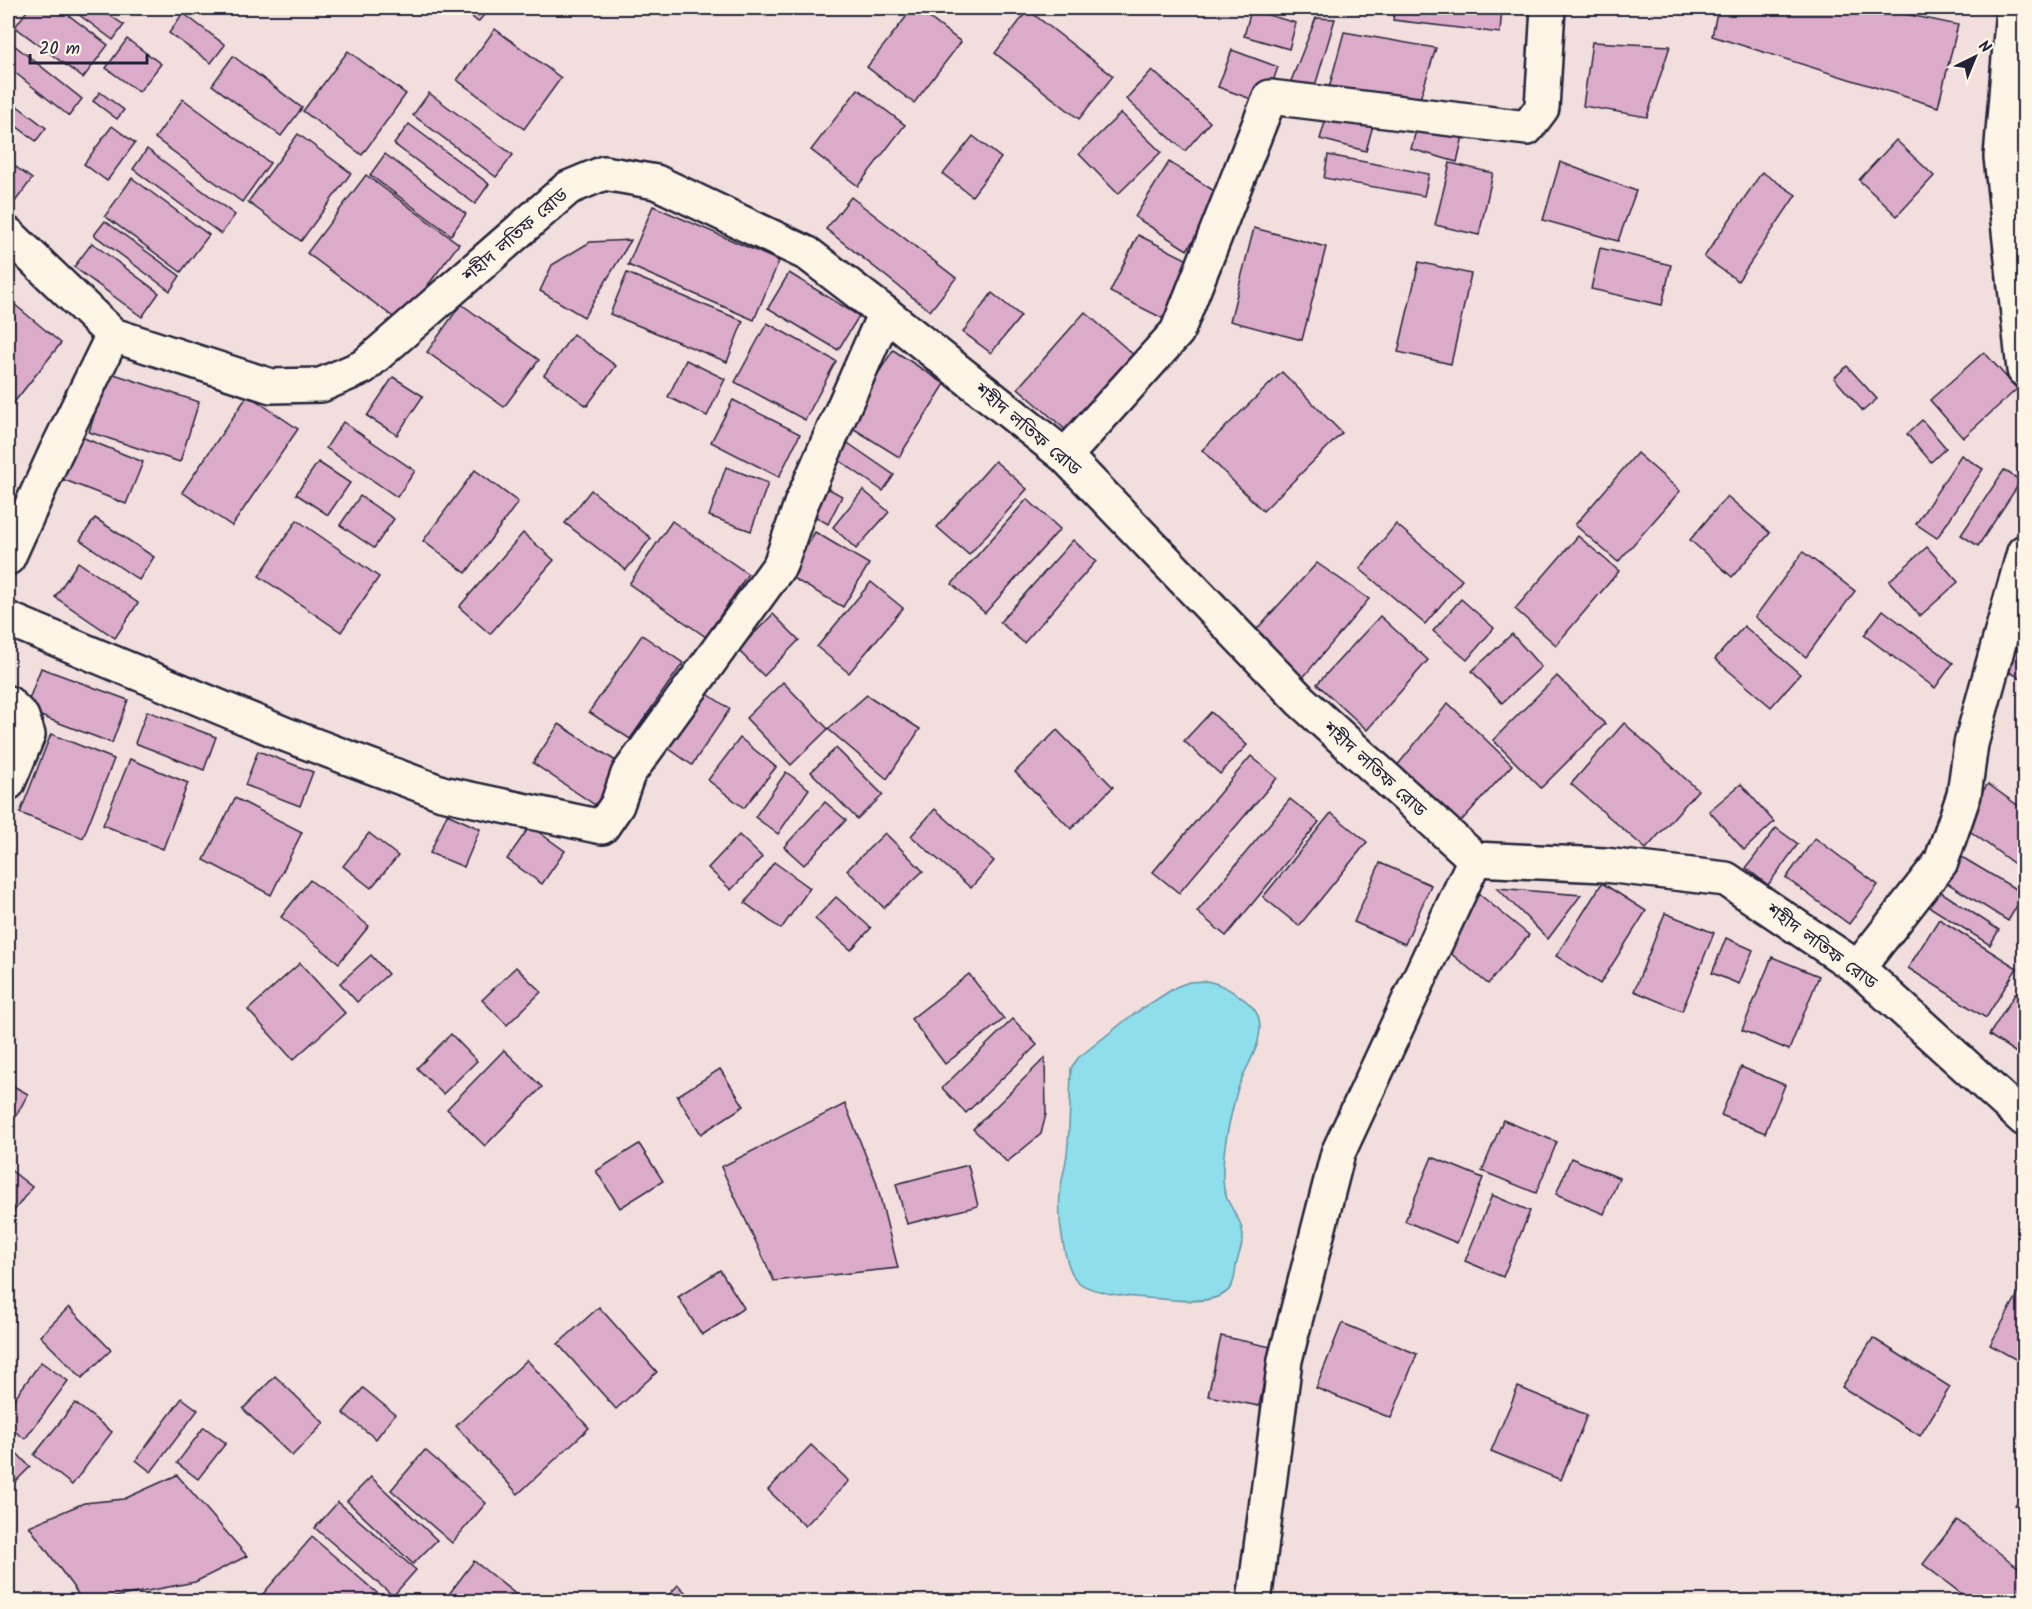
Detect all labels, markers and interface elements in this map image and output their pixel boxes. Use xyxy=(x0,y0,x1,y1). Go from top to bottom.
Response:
scale bar xyxy=(30,27,147,65)
north arrow xyxy=(1945,27,2005,87)
text: 20 m xyxy=(39,35,80,64)
text: N xyxy=(1972,35,1996,60)
street label: শহীদ লতিফ রোড xyxy=(456,182,575,291)
street label: শহীদ লতিফ রোড xyxy=(967,376,1087,484)
street label: শহীদ লতিফ রোড xyxy=(1315,715,1433,825)
street label: শহীদ লতিফ রোড xyxy=(1759,896,1883,998)

